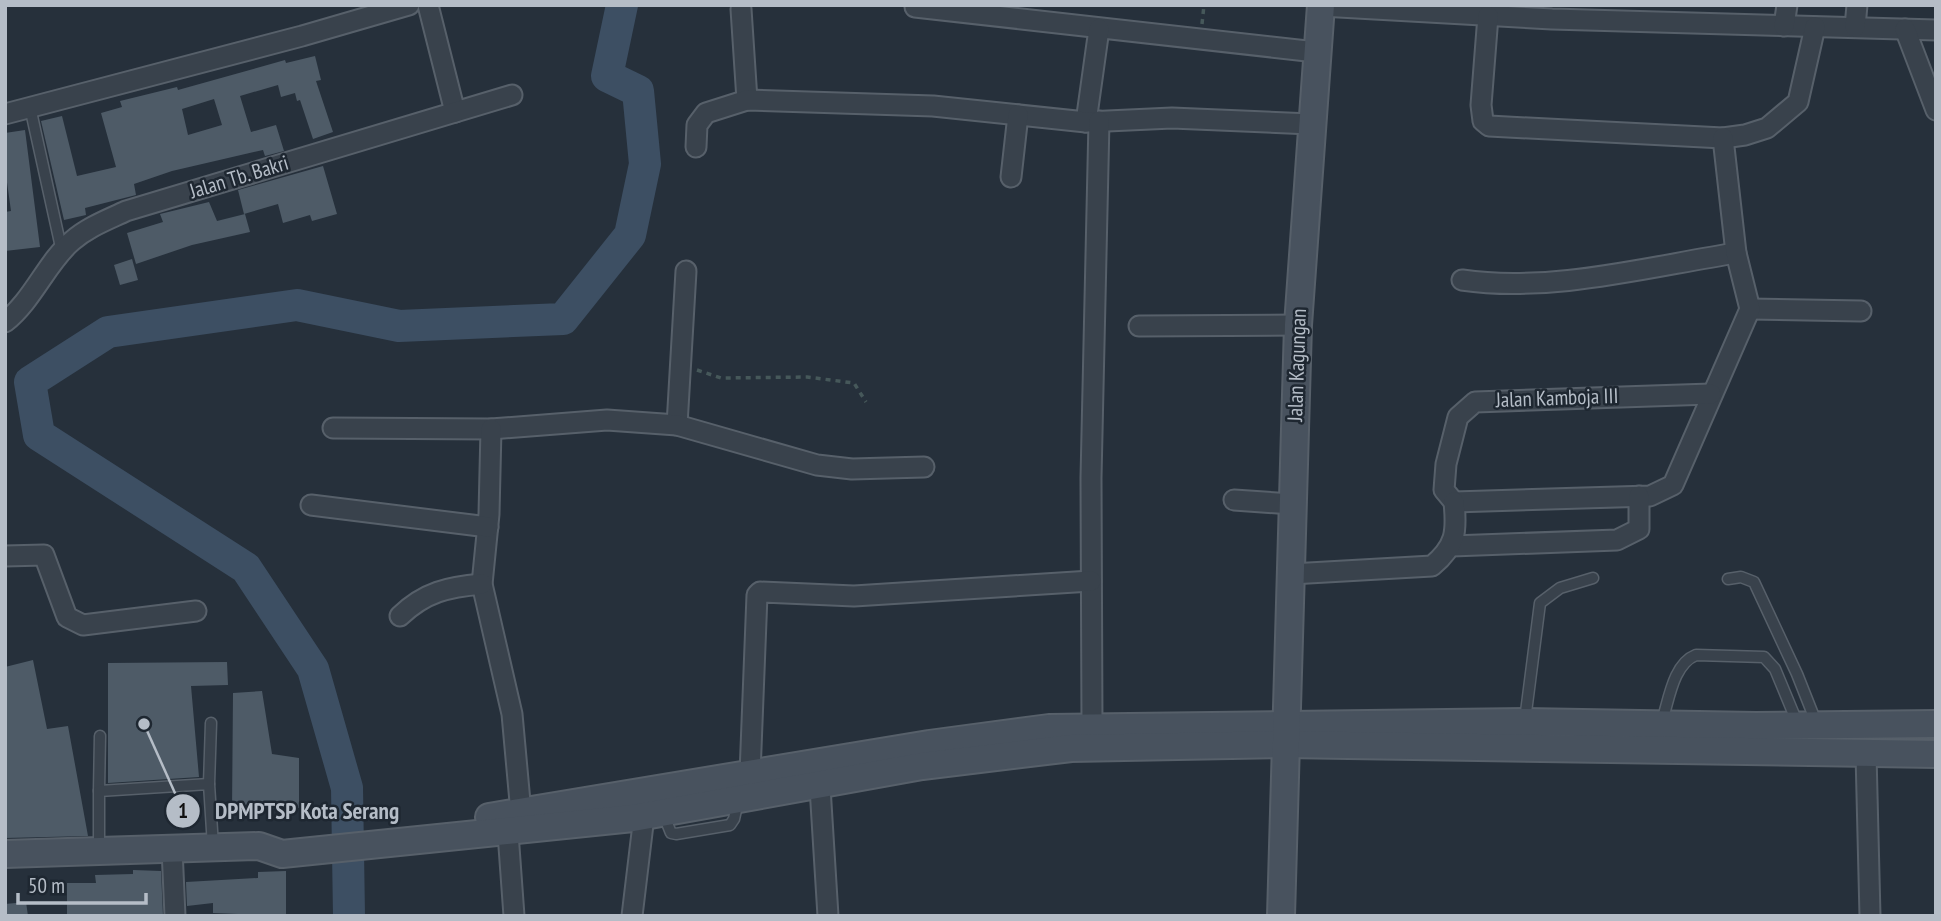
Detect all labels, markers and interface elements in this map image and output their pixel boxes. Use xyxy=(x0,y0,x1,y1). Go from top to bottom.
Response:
street label: Jalan Tb. Bakri xyxy=(185,149,292,205)
street label: Jalan Kagungan xyxy=(1281,308,1312,423)
street label: Jalan Kamboja III xyxy=(1494,382,1619,413)
callout: DPMPTSP Kota Serang xyxy=(165,789,413,833)
text: DPMPTSP Kota Serang xyxy=(215,796,399,825)
text: 1 xyxy=(178,797,188,824)
scale bar xyxy=(18,862,145,906)
text: 50 m xyxy=(28,872,65,899)

